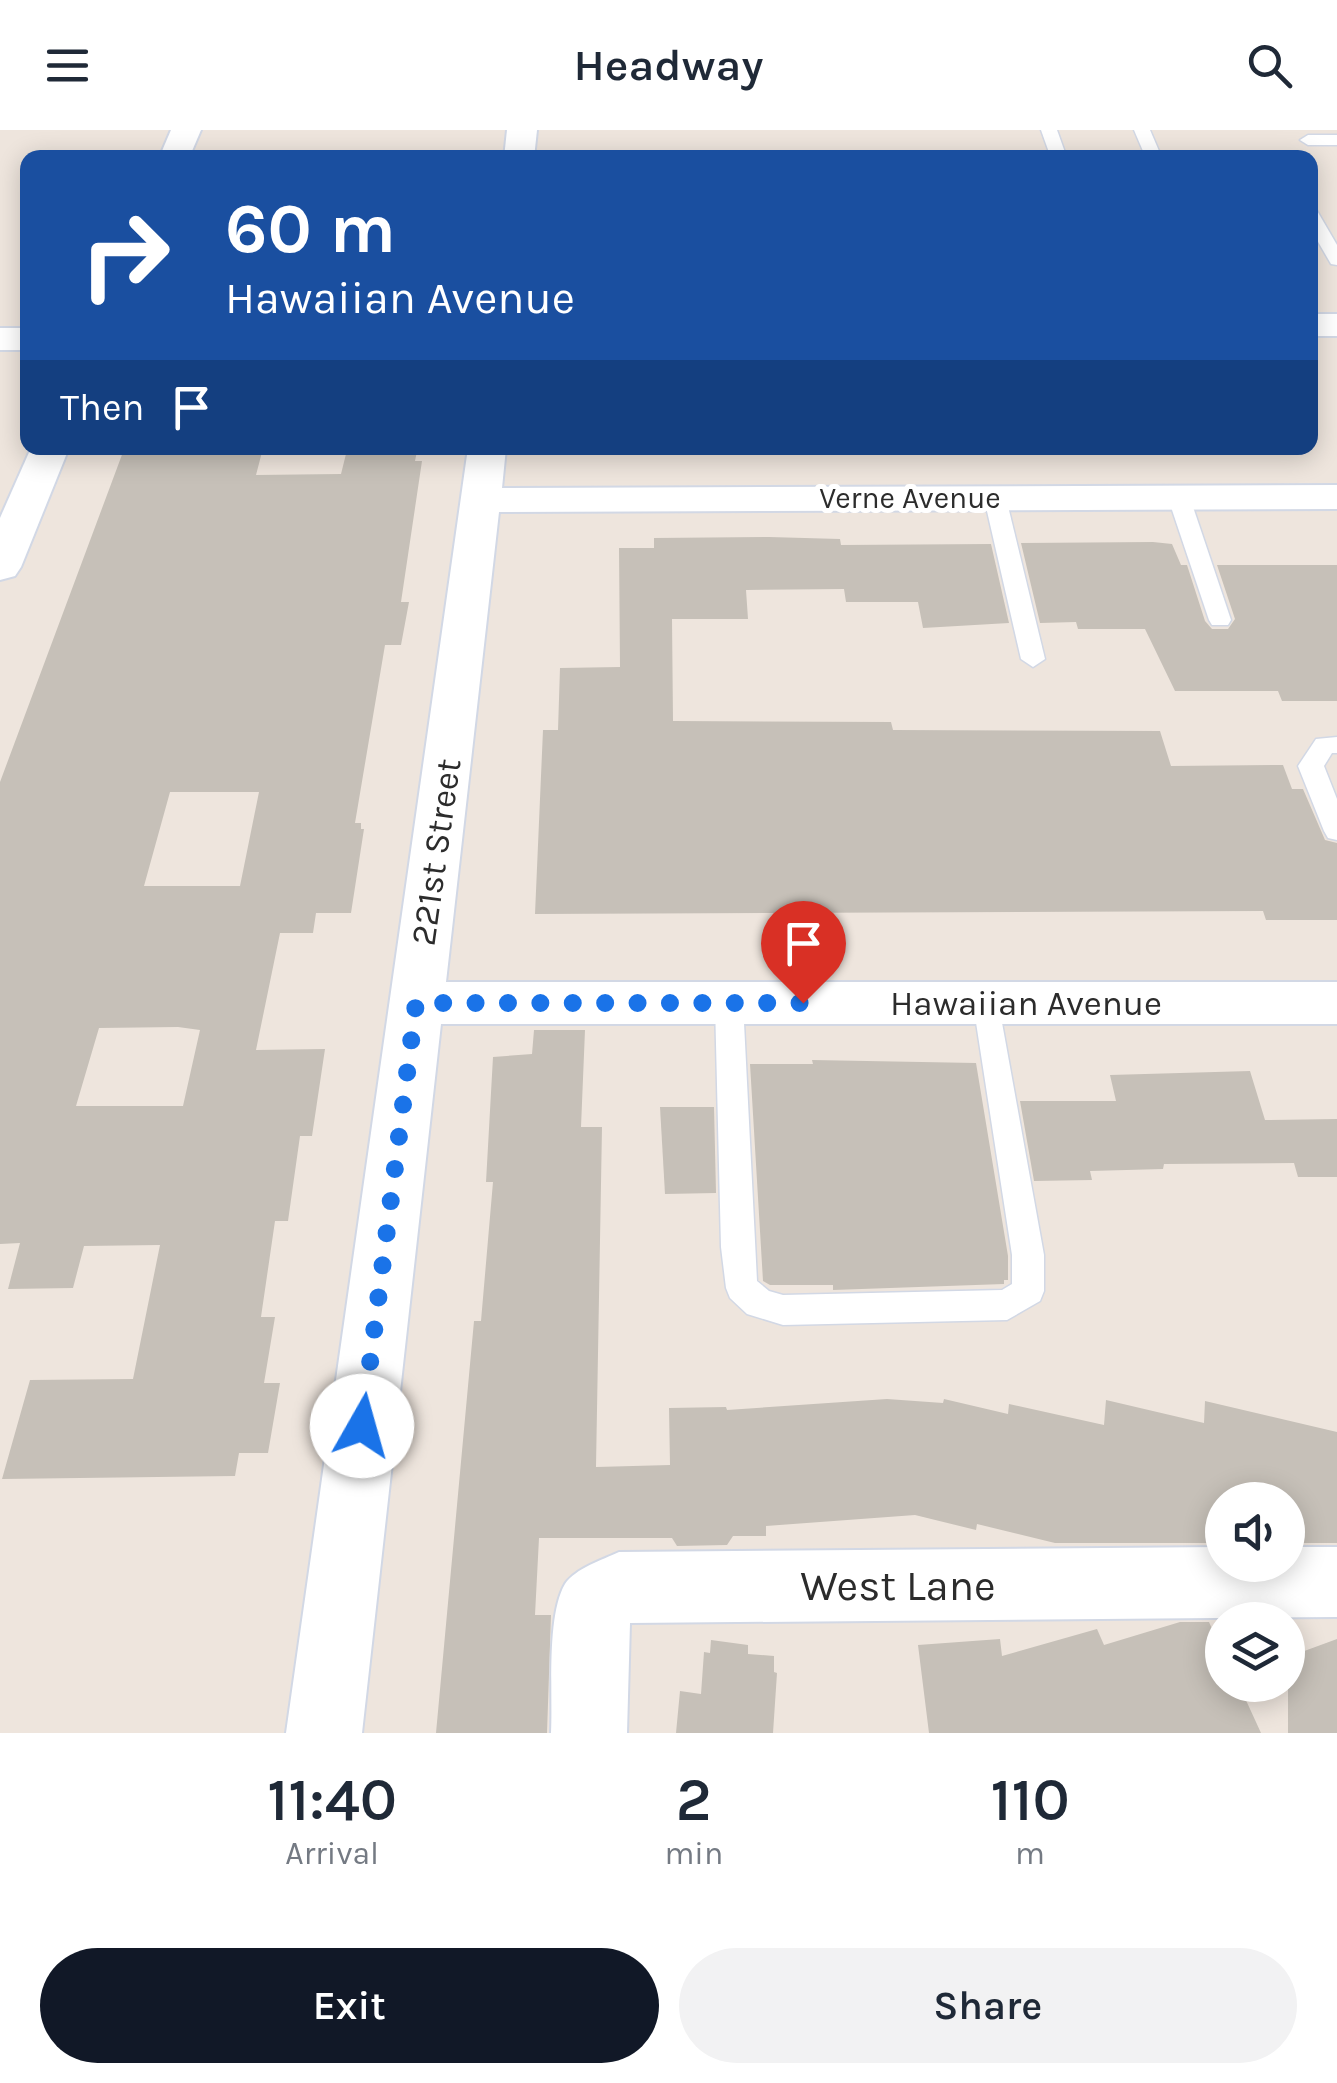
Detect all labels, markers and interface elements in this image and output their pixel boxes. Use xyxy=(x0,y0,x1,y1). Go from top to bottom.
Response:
icon: menu xyxy=(40,38,95,93)
icon: search xyxy=(1242,38,1297,93)
text: Headway xyxy=(574,39,763,91)
text: 60 m xyxy=(225,188,396,270)
icon: right xyxy=(60,190,190,320)
text: Hawaiian Avenue xyxy=(225,272,575,324)
icon: arrive xyxy=(164,380,219,435)
text: Then xyxy=(60,385,144,430)
street label: Verne Avenue xyxy=(819,480,1001,516)
street label: 221st Street xyxy=(403,756,469,948)
pin xyxy=(761,901,846,1004)
icon: arrive xyxy=(776,916,831,971)
street label: Hawaiian Avenue xyxy=(890,983,1162,1024)
position arrow xyxy=(310,1374,414,1478)
map controls xyxy=(1205,1482,1305,1702)
button: sound xyxy=(1205,1482,1305,1582)
street label: West Lane xyxy=(800,1561,996,1611)
button: layers xyxy=(1205,1602,1305,1702)
text: 11:40 xyxy=(267,1765,397,1835)
text: 2 xyxy=(676,1765,712,1835)
text: 110 xyxy=(990,1765,1070,1835)
text: Arrival xyxy=(285,1835,379,1872)
text: min xyxy=(664,1835,723,1872)
text: m xyxy=(1015,1835,1045,1872)
button: Exit xyxy=(40,1948,659,2063)
button: Share xyxy=(679,1948,1297,2063)

